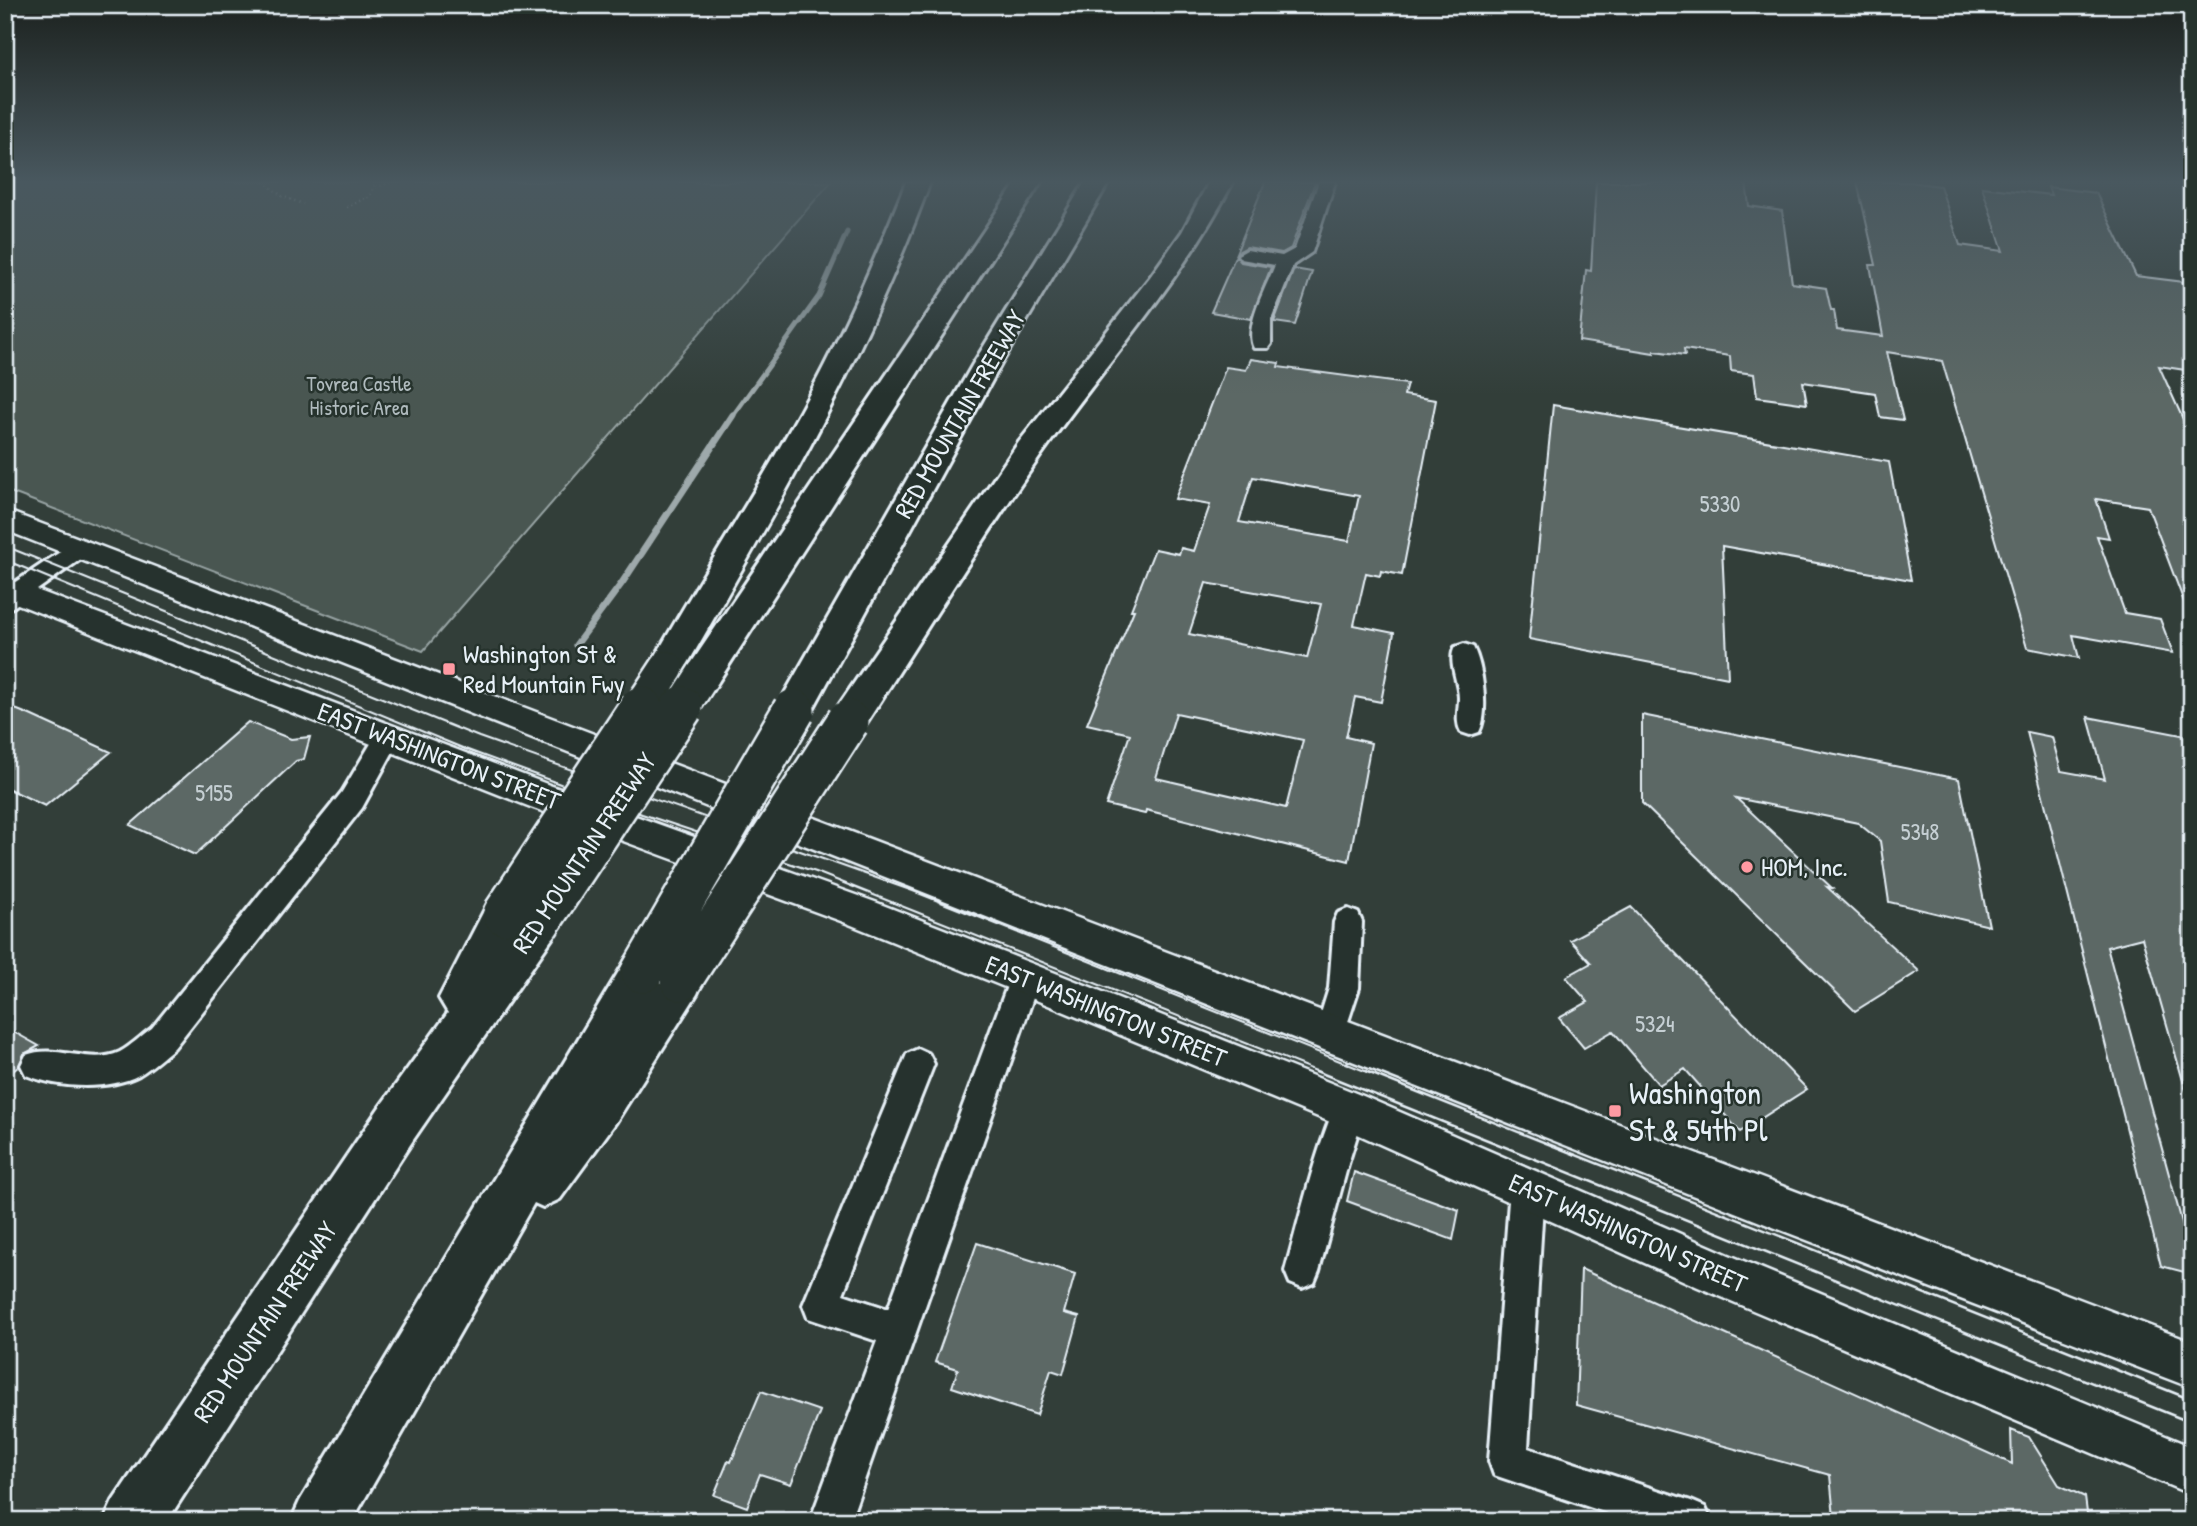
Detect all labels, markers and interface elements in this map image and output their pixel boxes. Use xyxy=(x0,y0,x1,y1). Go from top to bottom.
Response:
street label: RED MOUNTAIN FREEWAY xyxy=(886,303,1034,524)
park label: Tovrea Castle Historic Area xyxy=(306,369,412,422)
house number: 5330 xyxy=(1700,488,1740,519)
place label: Washington St & Red Mountain Fwy xyxy=(463,636,625,701)
marker: Washington St & Red Mountain Fwy xyxy=(441,661,457,677)
street label: EAST WASHINGTON STREET xyxy=(313,693,566,818)
street label: RED MOUNTAIN FREEWAY xyxy=(503,745,664,960)
house number: 5155 xyxy=(195,777,233,808)
house number: 5348 xyxy=(1901,816,1939,847)
place label: HOM, Inc. xyxy=(1761,849,1848,884)
marker: HOM, Inc. xyxy=(1739,859,1755,875)
street label: EAST WASHINGTON STREET xyxy=(980,946,1233,1075)
house number: 5324 xyxy=(1635,1008,1675,1039)
place label: Washington St & 54th Pl xyxy=(1629,1071,1768,1151)
marker: Washington St & 54th Pl xyxy=(1607,1103,1623,1119)
street label: EAST WASHINGTON STREET xyxy=(1504,1164,1753,1301)
street label: RED MOUNTAIN FREEWAY xyxy=(184,1214,345,1429)

